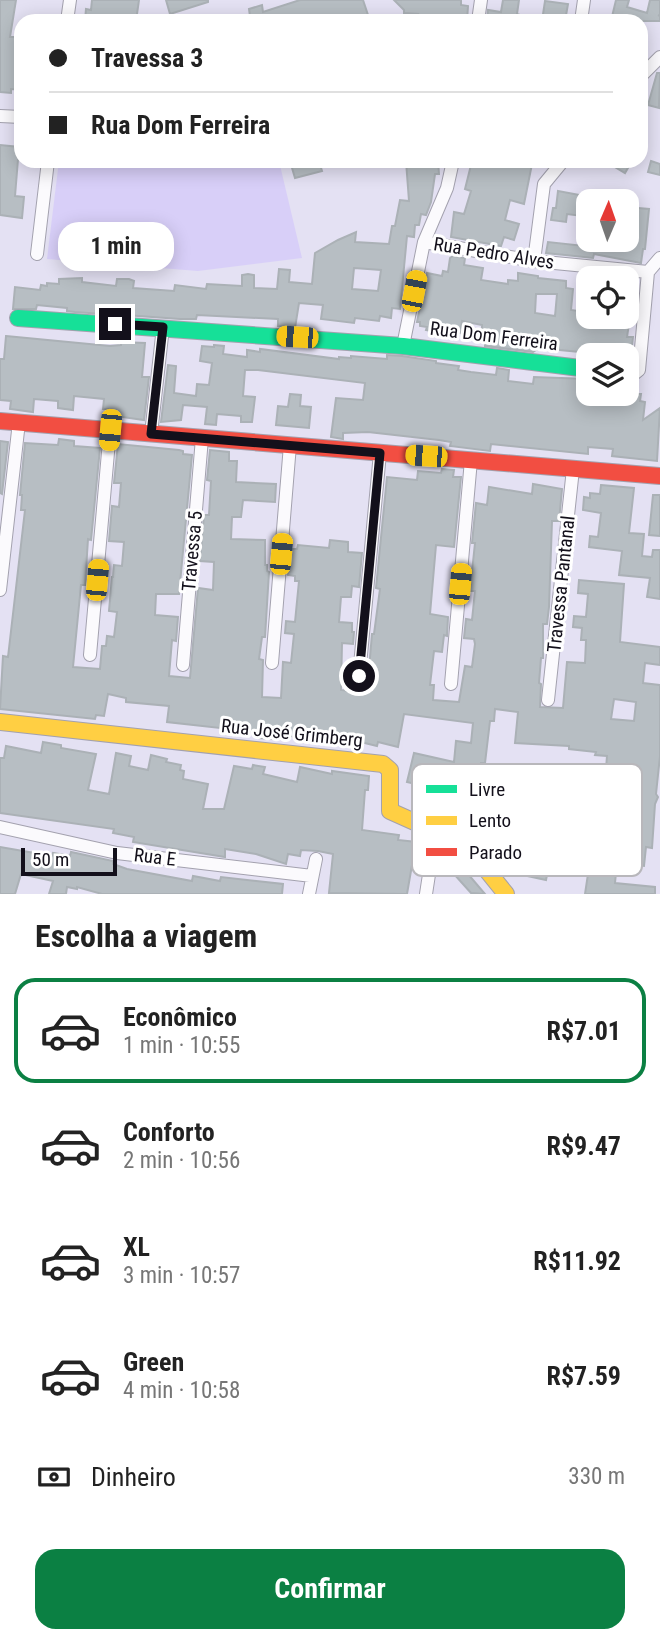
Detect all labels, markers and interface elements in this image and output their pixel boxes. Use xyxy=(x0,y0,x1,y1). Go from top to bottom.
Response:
text: Travessa 3 xyxy=(91,43,204,73)
text: Rua Dom Ferreira xyxy=(91,110,270,140)
north arrow xyxy=(576,189,639,252)
map controls xyxy=(576,189,639,406)
callout: 1 min xyxy=(57,222,173,272)
street label: Rua Pedro Alves xyxy=(432,232,556,274)
text: 1 min xyxy=(90,233,142,260)
button: locate xyxy=(576,266,639,329)
car xyxy=(400,268,429,314)
route end xyxy=(99,308,131,340)
street label: Rua Dom Ferreira xyxy=(429,317,559,355)
car xyxy=(276,325,319,349)
button: layers xyxy=(576,343,639,406)
car xyxy=(98,408,123,452)
car xyxy=(405,444,448,468)
street label: Travessa 5 xyxy=(177,510,207,592)
street label: Travessa Pantanal xyxy=(542,514,580,654)
car xyxy=(269,532,294,576)
car xyxy=(85,558,110,602)
car xyxy=(448,562,473,606)
route start xyxy=(343,660,375,692)
street label: Rua José Grimberg xyxy=(220,714,364,752)
legend xyxy=(412,764,642,876)
text: Livre xyxy=(469,778,505,801)
text: Lento xyxy=(469,809,511,832)
text: Parado xyxy=(469,841,522,864)
street label: Rua E xyxy=(133,843,177,871)
scale bar xyxy=(21,845,117,877)
text: 50 m xyxy=(32,848,69,871)
text: Escolha a viagem xyxy=(35,917,257,955)
icon: car xyxy=(39,999,102,1062)
text: Econômico xyxy=(123,1002,237,1032)
text: R$7.01 xyxy=(547,1016,621,1046)
text: 1 min · 10:55 xyxy=(123,1032,240,1059)
icon: car xyxy=(39,1114,102,1177)
text: Conforto xyxy=(123,1117,215,1147)
text: R$9.47 xyxy=(547,1131,621,1161)
text: 2 min · 10:56 xyxy=(123,1147,240,1174)
icon: car xyxy=(39,1229,102,1292)
text: XL xyxy=(123,1232,150,1262)
text: R$11.92 xyxy=(533,1246,621,1276)
text: 3 min · 10:57 xyxy=(123,1262,240,1289)
icon: car xyxy=(39,1344,102,1407)
text: Green xyxy=(123,1347,184,1377)
text: R$7.59 xyxy=(547,1361,621,1391)
text: 4 min · 10:58 xyxy=(123,1377,240,1404)
icon: cash xyxy=(35,1458,73,1496)
text: Dinheiro xyxy=(91,1462,176,1492)
text: 330 m xyxy=(568,1463,625,1490)
button: Confirmar xyxy=(35,1549,625,1629)

